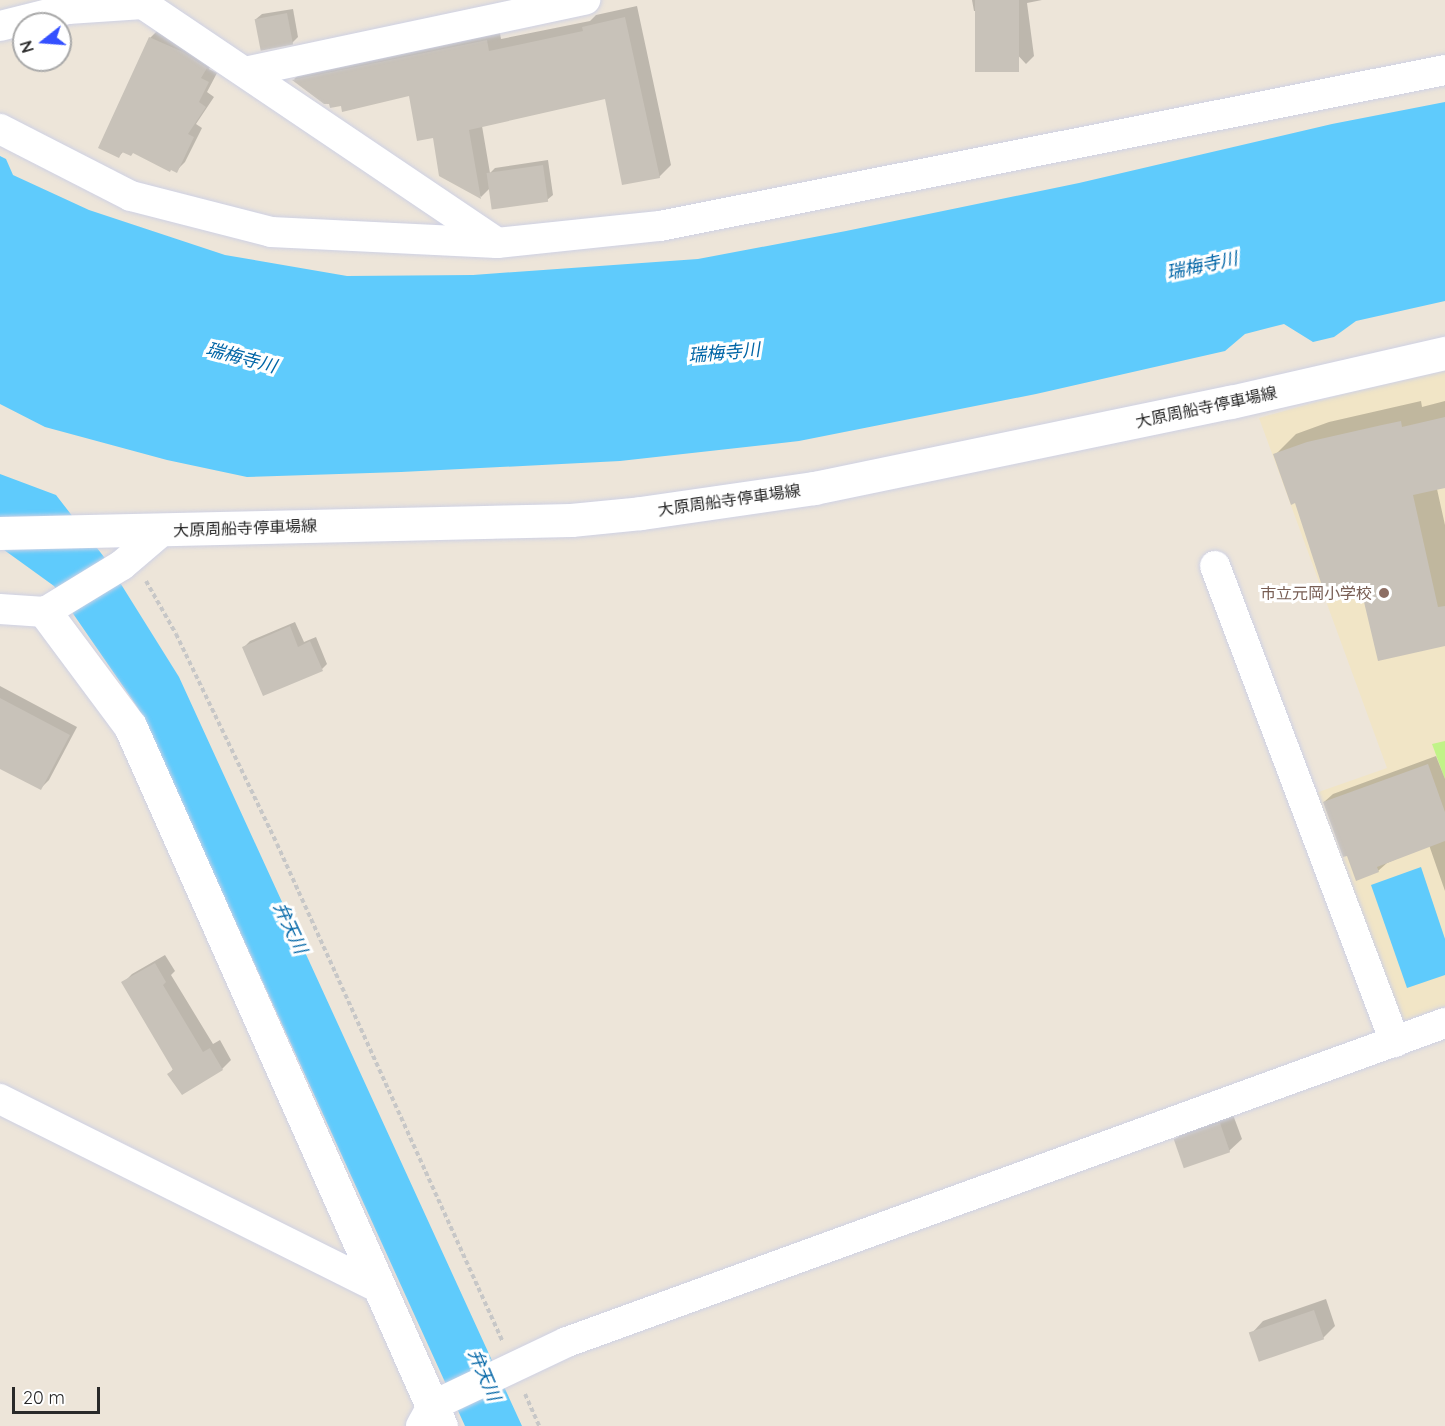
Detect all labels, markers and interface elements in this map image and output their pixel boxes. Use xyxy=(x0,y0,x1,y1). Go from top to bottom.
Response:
north arrow xyxy=(12,12,72,72)
text: N xyxy=(15,38,38,55)
water label: 瑞梅寺川 xyxy=(1165,248,1239,284)
water label: 瑞梅寺川 xyxy=(203,338,279,378)
water label: 瑞梅寺川 xyxy=(687,339,761,367)
street label: 大原周船寺停車場線 xyxy=(1134,383,1278,431)
street label: 大原周船寺停車場線 xyxy=(656,480,802,520)
street label: 大原周船寺停車場線 xyxy=(173,516,317,540)
place label: 市立元岡小学校 xyxy=(1260,583,1372,603)
marker: 市立元岡小学校 xyxy=(1377,586,1391,600)
water label: 弁天川 xyxy=(269,899,311,957)
water label: 弁天川 xyxy=(464,1346,504,1404)
scale bar xyxy=(15,1375,104,1413)
text: 20 m xyxy=(23,1386,65,1409)

